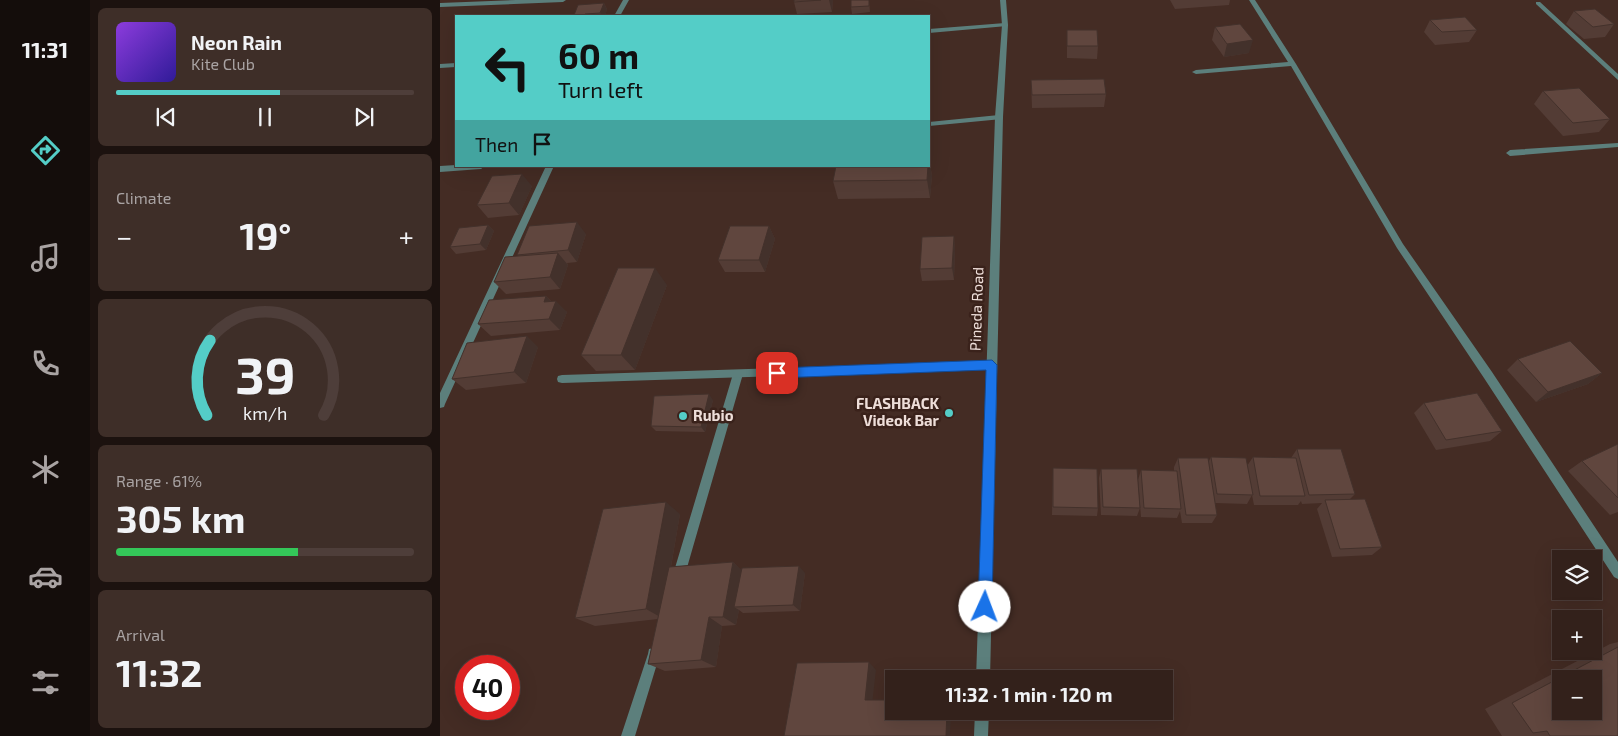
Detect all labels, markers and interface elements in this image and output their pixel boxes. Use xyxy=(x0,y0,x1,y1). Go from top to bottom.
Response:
text: Neon Rain xyxy=(191,31,282,54)
text: 60 m xyxy=(558,34,639,76)
icon: left xyxy=(475,35,540,100)
text: 11:31 xyxy=(22,36,68,62)
text: Kite Club xyxy=(191,54,255,73)
text: Turn left xyxy=(558,76,643,102)
icon: previous xyxy=(152,103,180,131)
icon: pause xyxy=(251,103,279,131)
icon: next xyxy=(350,103,378,131)
icon: arrive xyxy=(528,130,556,158)
icon: directions xyxy=(28,133,63,168)
text: Then xyxy=(475,133,518,156)
text: Climate xyxy=(116,188,171,207)
text: 19° xyxy=(240,212,291,258)
text: − xyxy=(116,219,132,253)
text: + xyxy=(399,219,414,253)
icon: music xyxy=(28,240,63,275)
street label: Pineda Road xyxy=(966,267,986,351)
text: 39 xyxy=(235,342,295,404)
icon: phone xyxy=(28,346,63,381)
pin xyxy=(756,352,798,394)
icon: arrive xyxy=(763,359,791,387)
place label: FLASHBACK Videok Bar xyxy=(856,394,940,429)
text: km/h xyxy=(243,402,287,424)
place label: Rubio xyxy=(693,406,734,424)
marker: FLASHBACK Videok Bar xyxy=(943,407,955,419)
marker: Rubio xyxy=(677,410,689,422)
icon: climate xyxy=(28,452,63,487)
text: Range · 61% xyxy=(116,471,202,490)
text: 305 km xyxy=(116,495,245,541)
map controls xyxy=(1552,550,1602,720)
button: layers xyxy=(1552,550,1602,600)
icon: car xyxy=(28,559,63,594)
position arrow xyxy=(958,580,1010,632)
button: + xyxy=(1552,610,1602,660)
text: Arrival xyxy=(116,625,165,644)
text: 11:32 xyxy=(116,649,202,695)
speed limit sign: 40 xyxy=(455,655,520,720)
icon: filters xyxy=(28,665,63,700)
button: − xyxy=(1552,670,1602,720)
text: 11:32 · 1 min · 120 m xyxy=(946,683,1112,706)

